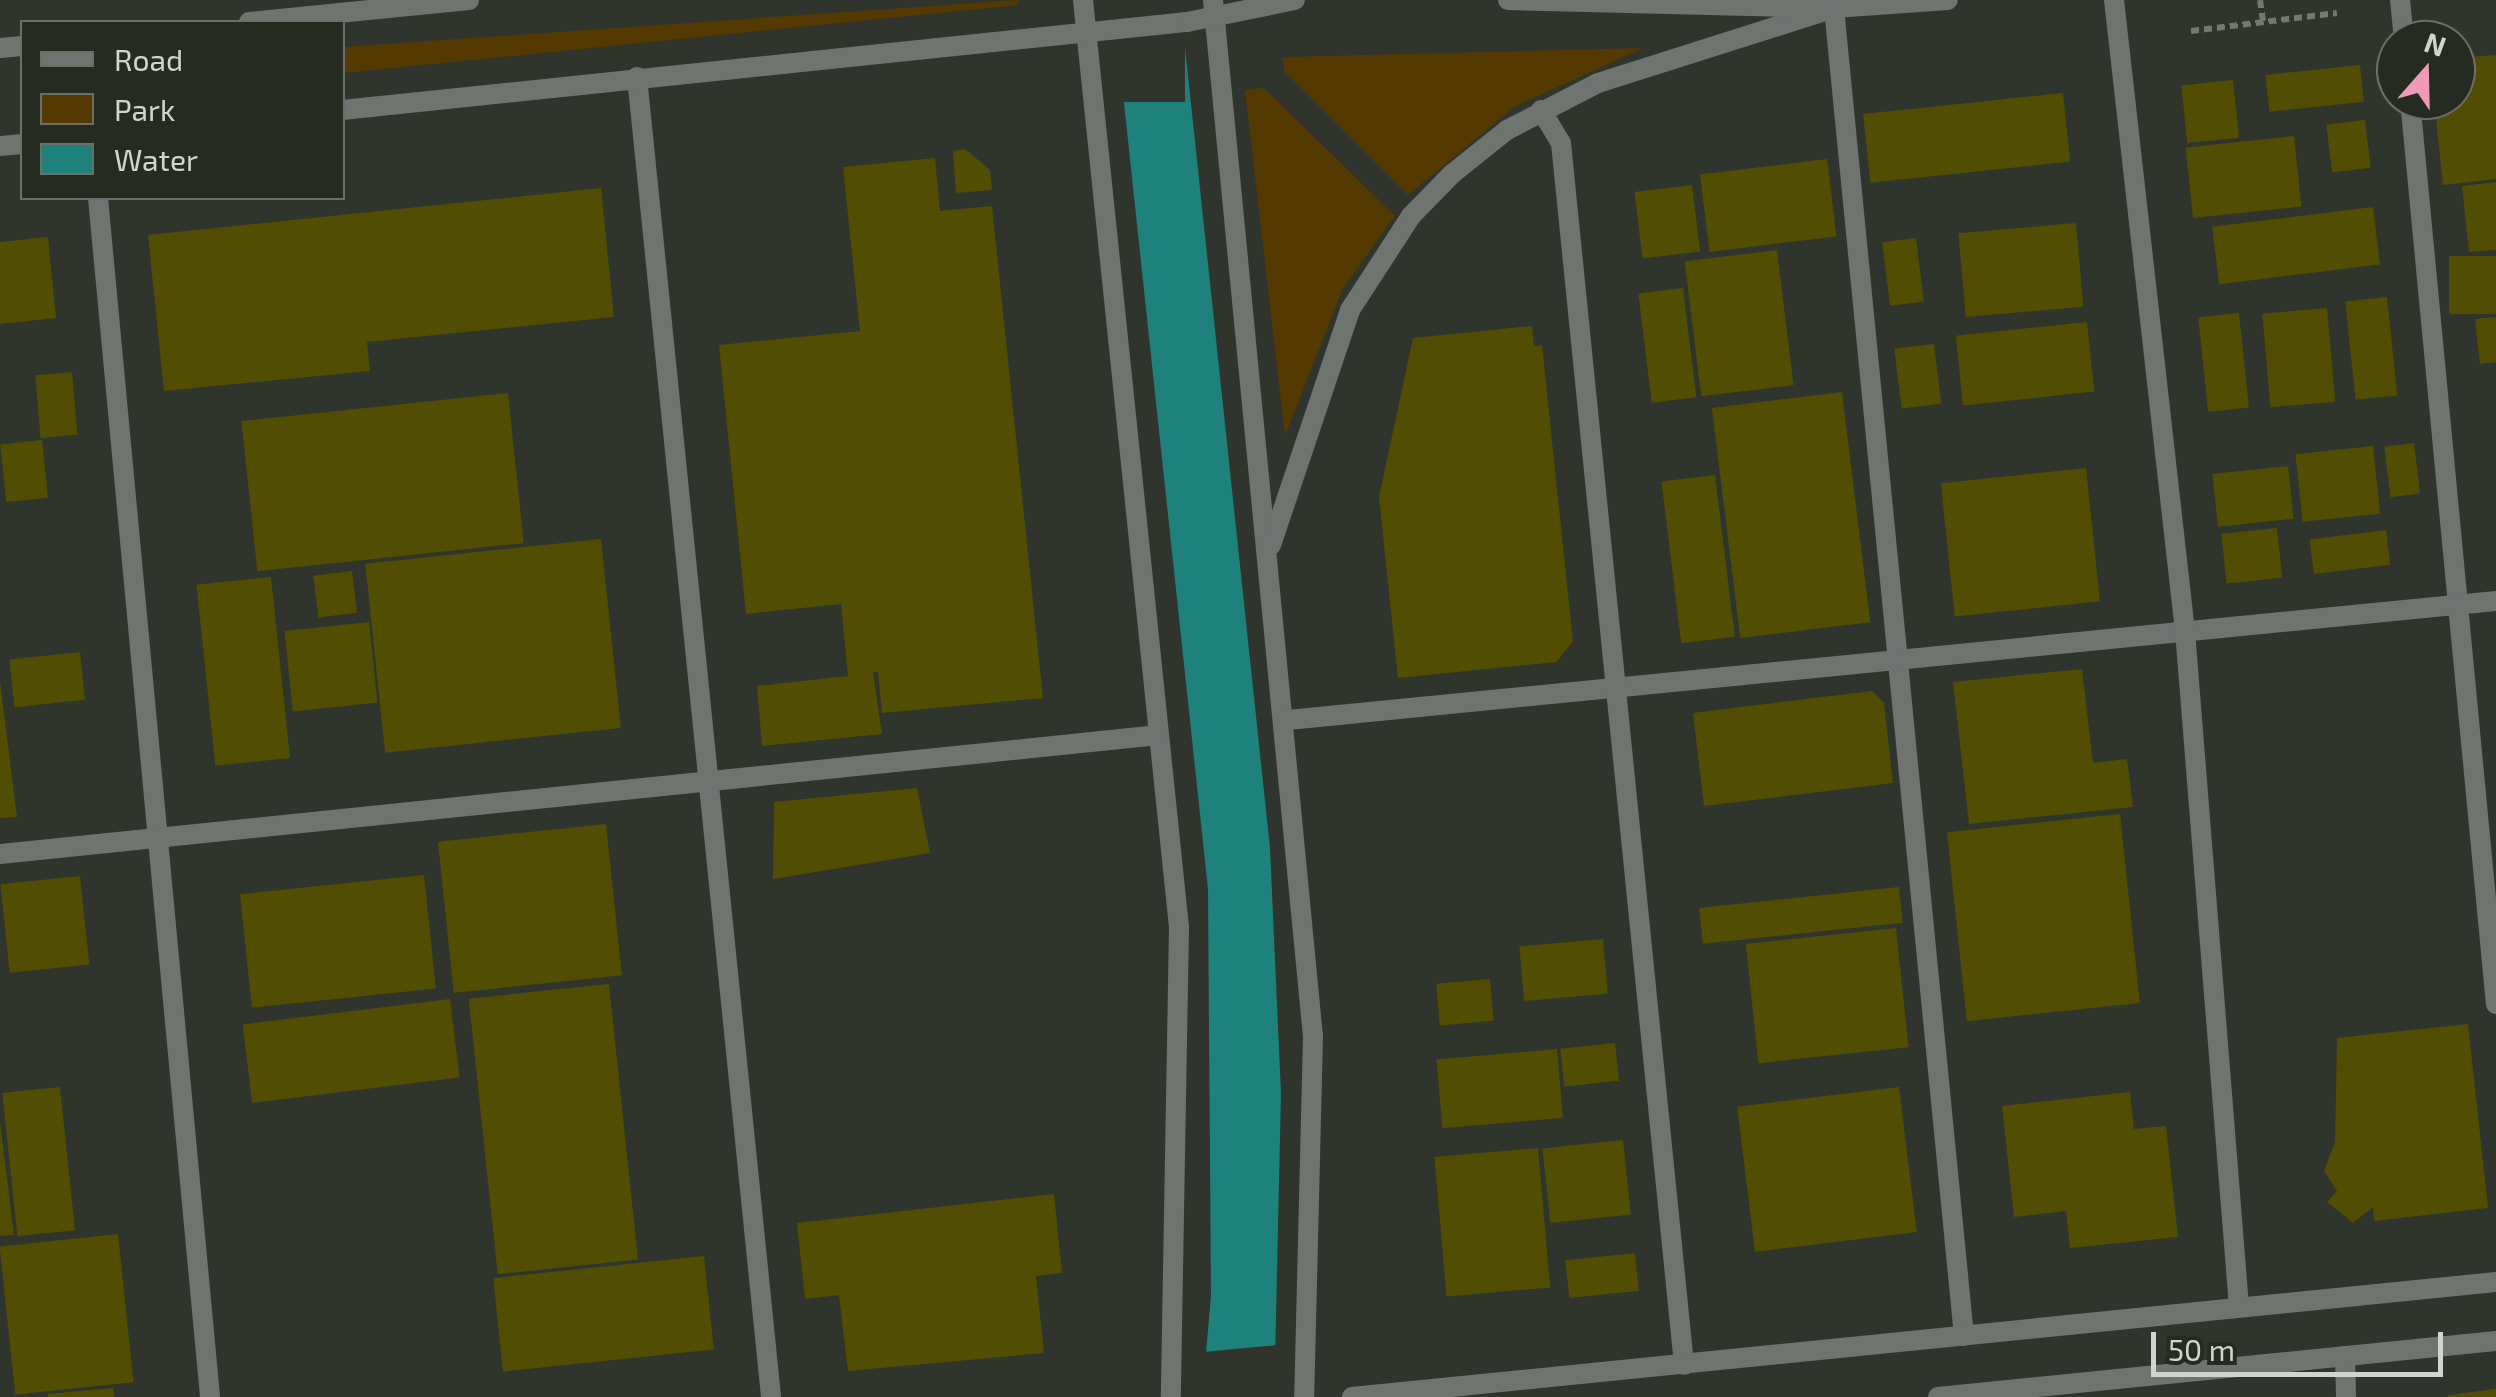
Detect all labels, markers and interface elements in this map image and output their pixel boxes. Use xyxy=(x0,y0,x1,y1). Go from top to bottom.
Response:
legend xyxy=(20,20,345,200)
north arrow xyxy=(2376,20,2476,120)
text: N xyxy=(2420,24,2451,63)
text: Road xyxy=(114,41,183,77)
text: Park xyxy=(114,91,175,127)
text: Water xyxy=(114,141,198,177)
scale bar xyxy=(2156,1312,2448,1374)
text: 50 m xyxy=(2168,1331,2235,1367)

